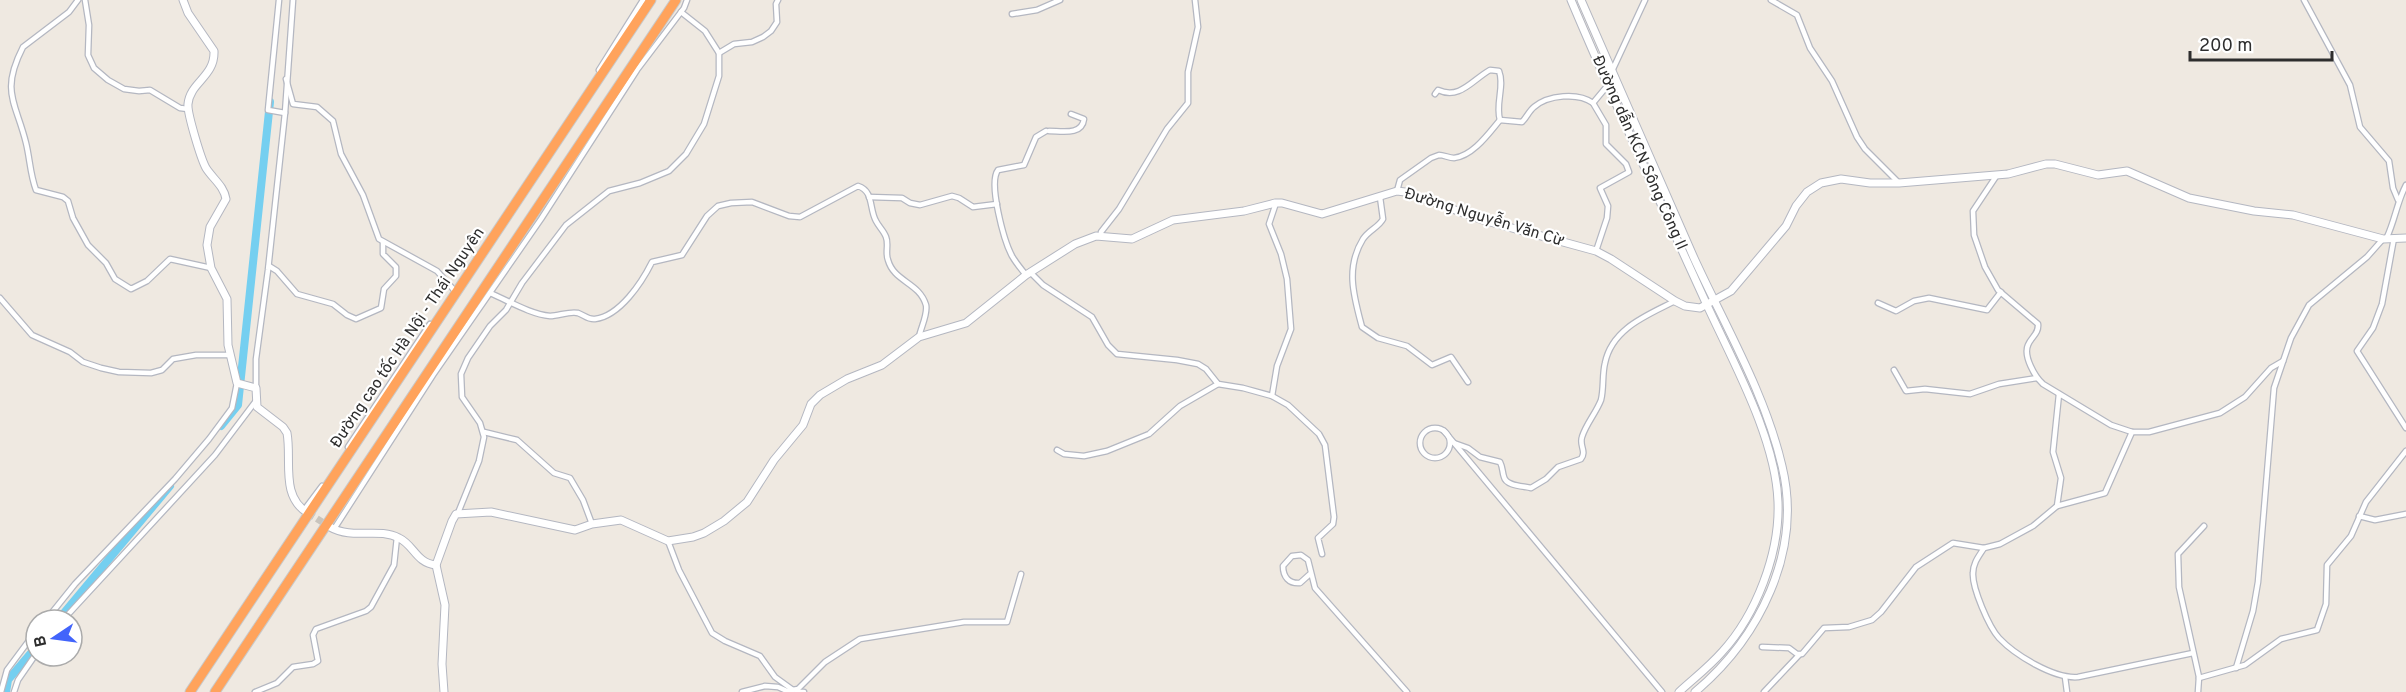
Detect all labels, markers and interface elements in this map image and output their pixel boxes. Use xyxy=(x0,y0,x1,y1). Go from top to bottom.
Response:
scale bar xyxy=(2190,24,2332,62)
text: 200 m xyxy=(2199,35,2252,58)
street label: Đường dẫn KCN Sông Công II xyxy=(1587,52,1693,253)
street label: Đường Nguyễn Văn Cừ xyxy=(1402,182,1567,252)
street label: Đường cao tốc Hà Nội - Thái Nguyên xyxy=(326,223,489,452)
north arrow xyxy=(24,608,84,668)
text: B xyxy=(30,633,52,649)

